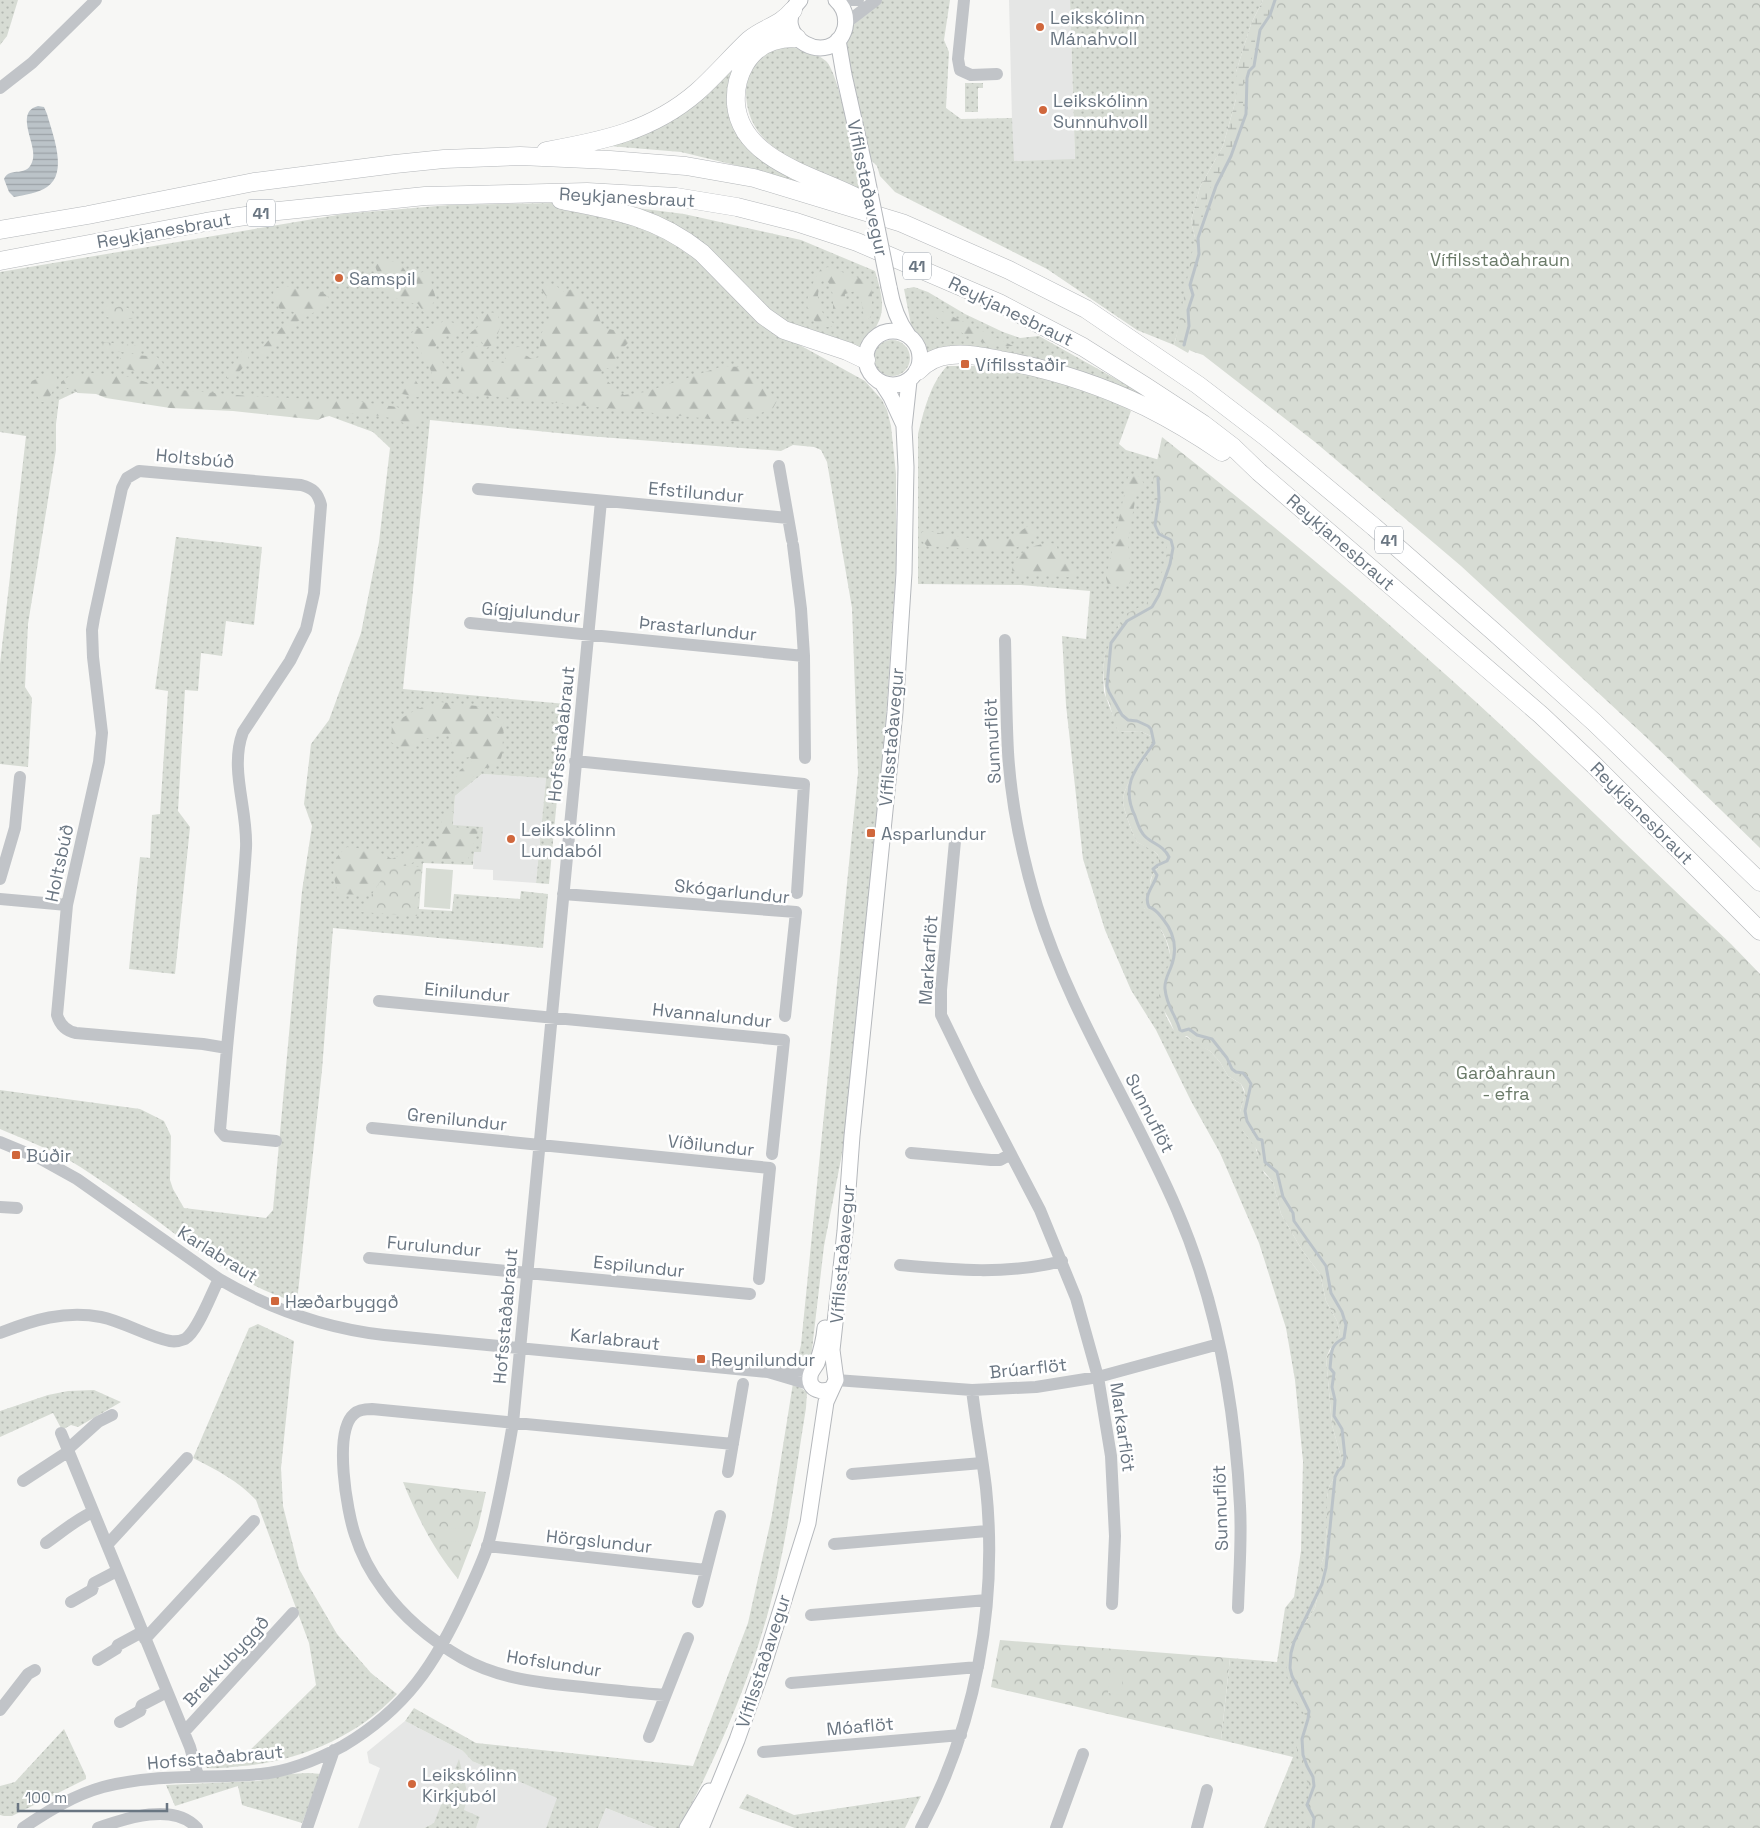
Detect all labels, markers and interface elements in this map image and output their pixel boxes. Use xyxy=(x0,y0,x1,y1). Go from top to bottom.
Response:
place label: Leikskólinn Mánahvoll xyxy=(1050,6,1145,50)
marker: Leikskólinn Mánahvoll xyxy=(1034,21,1046,33)
place label: Leikskólinn Sunnuhvoll xyxy=(1053,89,1148,133)
marker: Leikskólinn Sunnuhvoll xyxy=(1037,104,1049,116)
street label: Vífilsstaðavegur xyxy=(842,117,894,259)
street label: Reykjanesbraut xyxy=(558,182,696,212)
road number: 41 xyxy=(247,200,275,227)
street label: Reykjanesbraut xyxy=(95,207,233,253)
park label: Vífilsstaðahraun xyxy=(1430,248,1570,271)
road number: 41 xyxy=(903,252,931,280)
place label: Samspil xyxy=(349,267,416,290)
street label: Reykjanesbraut xyxy=(945,271,1077,351)
marker: Samspil xyxy=(333,272,345,284)
place label: Vífilsstaðir xyxy=(975,353,1066,376)
marker: Vífilsstaðir xyxy=(959,358,971,370)
street label: Holtsbúð xyxy=(155,443,235,473)
street label: Efstilundur xyxy=(647,476,745,508)
street label: Reykjanesbraut xyxy=(1282,489,1400,595)
road number: 41 xyxy=(1375,526,1403,554)
street label: Gígjulundur xyxy=(481,596,582,628)
street label: Þrastarlundur xyxy=(638,610,758,646)
street label: Hofsstaðabraut xyxy=(542,665,580,803)
street label: Vífilsstaðavegur xyxy=(873,666,909,807)
street label: Sunnuflöt xyxy=(978,697,1006,785)
street label: Reykjanesbraut xyxy=(1586,757,1698,869)
place label: Leikskólinn Lundaból xyxy=(521,818,616,862)
street label: Holtsbúð xyxy=(40,822,78,904)
place label: Asparlundur xyxy=(881,822,987,845)
marker: Asparlundur xyxy=(865,827,877,839)
marker: Leikskólinn Lundaból xyxy=(505,833,517,845)
street label: Skógarlundur xyxy=(673,874,791,909)
street label: Markarflöt xyxy=(913,914,943,1006)
street label: Einilundur xyxy=(423,977,511,1007)
street label: Hvannalundur xyxy=(651,997,773,1033)
park label: Garðahraun - efra xyxy=(1456,1061,1556,1105)
street label: Sunnuflöt xyxy=(1120,1069,1180,1157)
street label: Grenilundur xyxy=(406,1102,508,1136)
street label: Víðilundur xyxy=(667,1129,756,1161)
place label: Búðir xyxy=(26,1144,71,1167)
marker: Búðir xyxy=(10,1149,22,1161)
street label: Vífilsstaðavegur xyxy=(824,1183,860,1324)
street label: Karlabraut xyxy=(174,1220,262,1288)
street label: Furulundur xyxy=(386,1230,482,1262)
street label: Hofsstaðabraut xyxy=(488,1247,522,1385)
street label: Espilundur xyxy=(592,1250,686,1282)
place label: Hæðarbyggð xyxy=(285,1290,398,1313)
marker: Hæðarbyggð xyxy=(269,1295,281,1307)
street label: Karlabraut xyxy=(569,1323,661,1355)
place label: Reynilundur xyxy=(711,1348,816,1371)
street label: Brúarflöt xyxy=(988,1352,1068,1384)
marker: Reynilundur xyxy=(695,1353,707,1365)
street label: Markarflöt xyxy=(1105,1381,1141,1473)
street label: Sunnuflöt xyxy=(1207,1465,1233,1551)
street label: Hörgslundur xyxy=(545,1524,653,1558)
street label: Vífilsstaðavegur xyxy=(731,1591,796,1731)
street label: Brekkubyggð xyxy=(178,1611,274,1711)
street label: Hofslundur xyxy=(505,1644,603,1682)
street label: Móaflöt xyxy=(825,1712,895,1740)
street label: Hofsstaðabraut xyxy=(146,1740,284,1774)
place label: Leikskólinn Kirkjuból xyxy=(422,1763,517,1807)
marker: Leikskólinn Kirkjuból xyxy=(406,1778,418,1790)
scale bar xyxy=(18,1780,166,1812)
text: 100 m xyxy=(25,1788,67,1807)

